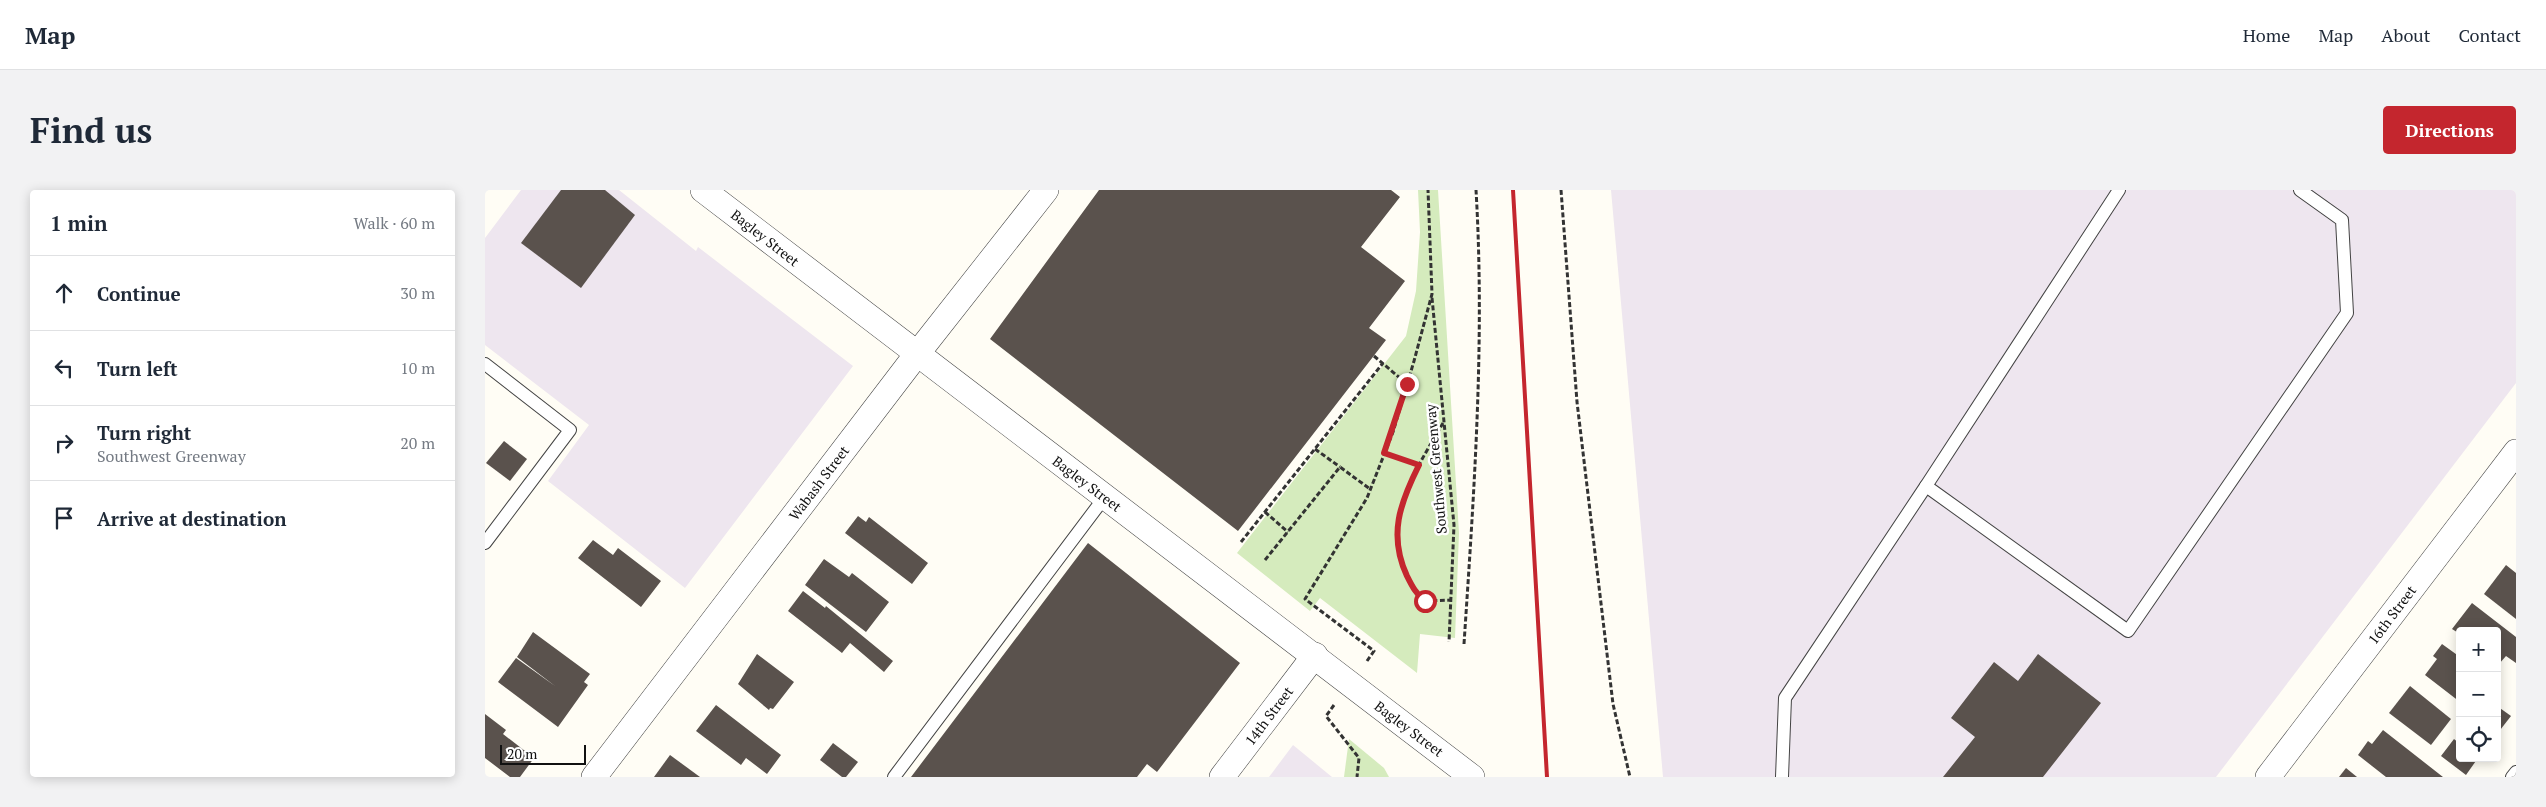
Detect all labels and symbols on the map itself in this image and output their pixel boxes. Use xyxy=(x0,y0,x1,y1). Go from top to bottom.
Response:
street label: Bagley Street xyxy=(727,205,804,271)
route end xyxy=(1396,373,1419,396)
street label: Southwest Greenway xyxy=(1420,402,1451,535)
street label: Wabash Street xyxy=(784,441,853,524)
street label: Bagley Street xyxy=(1049,451,1126,516)
street label: 16th Street xyxy=(2363,581,2420,648)
route start xyxy=(1414,590,1437,613)
street label: 14th Street xyxy=(1240,682,1297,749)
street label: Bagley Street xyxy=(1371,696,1448,761)
scale bar xyxy=(500,742,586,765)

